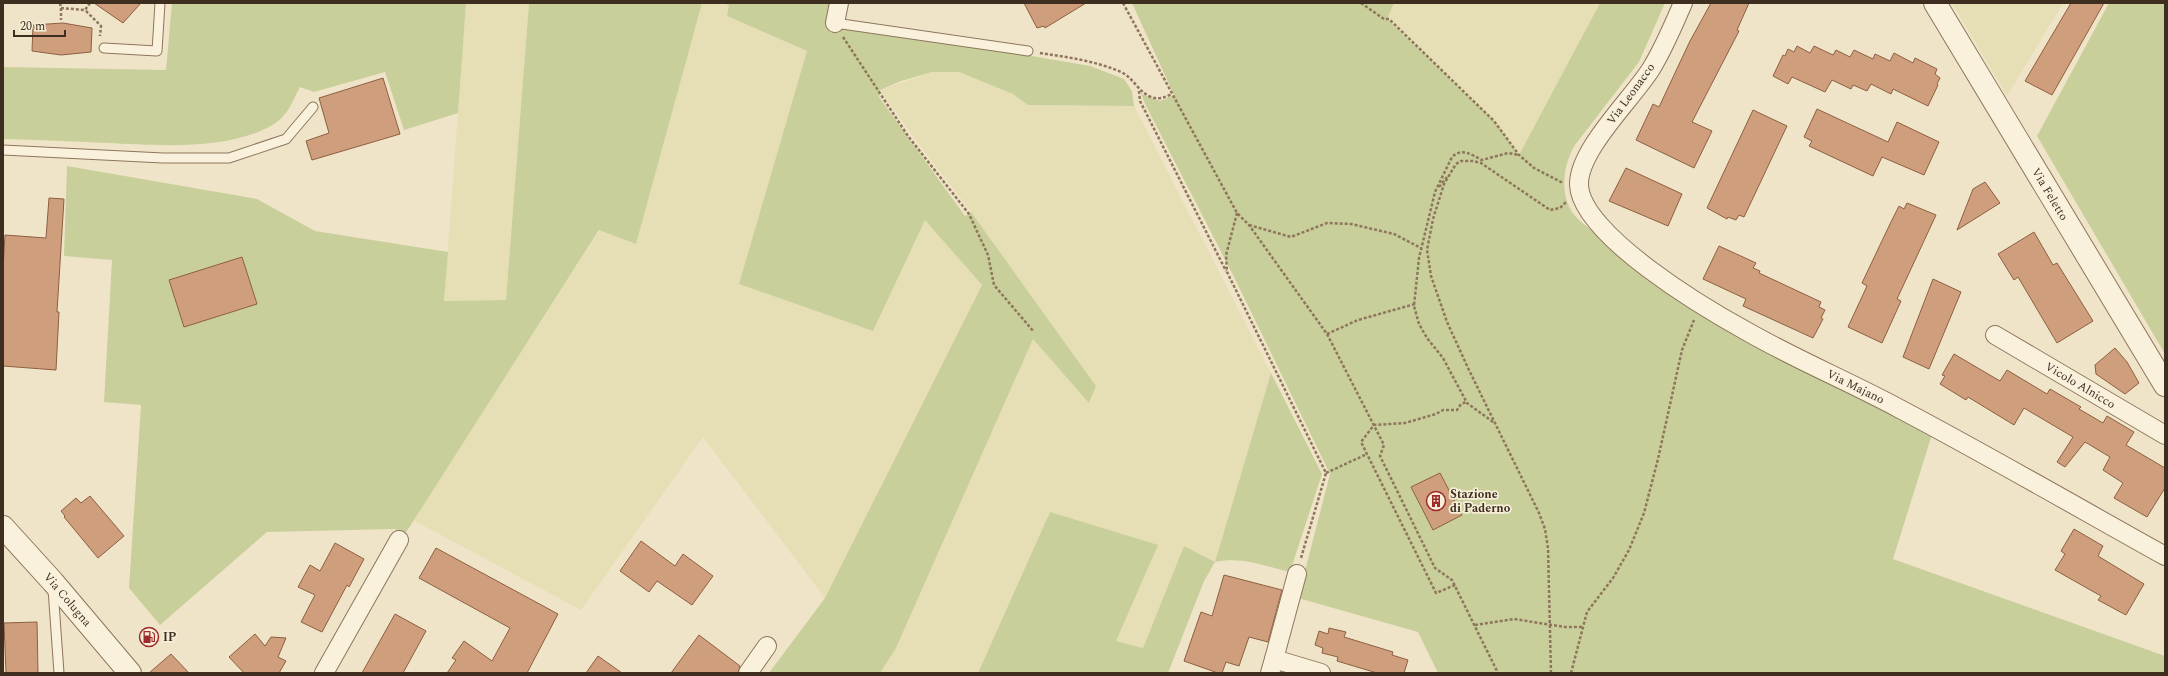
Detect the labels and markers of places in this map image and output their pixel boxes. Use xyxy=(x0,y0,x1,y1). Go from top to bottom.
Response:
place label: Stazione di Paderno xyxy=(1450,485,1511,518)
building icon: Stazione di Paderno xyxy=(1425,490,1447,512)
fuel station icon: IP xyxy=(138,626,160,648)
place label: IP xyxy=(163,628,176,647)

